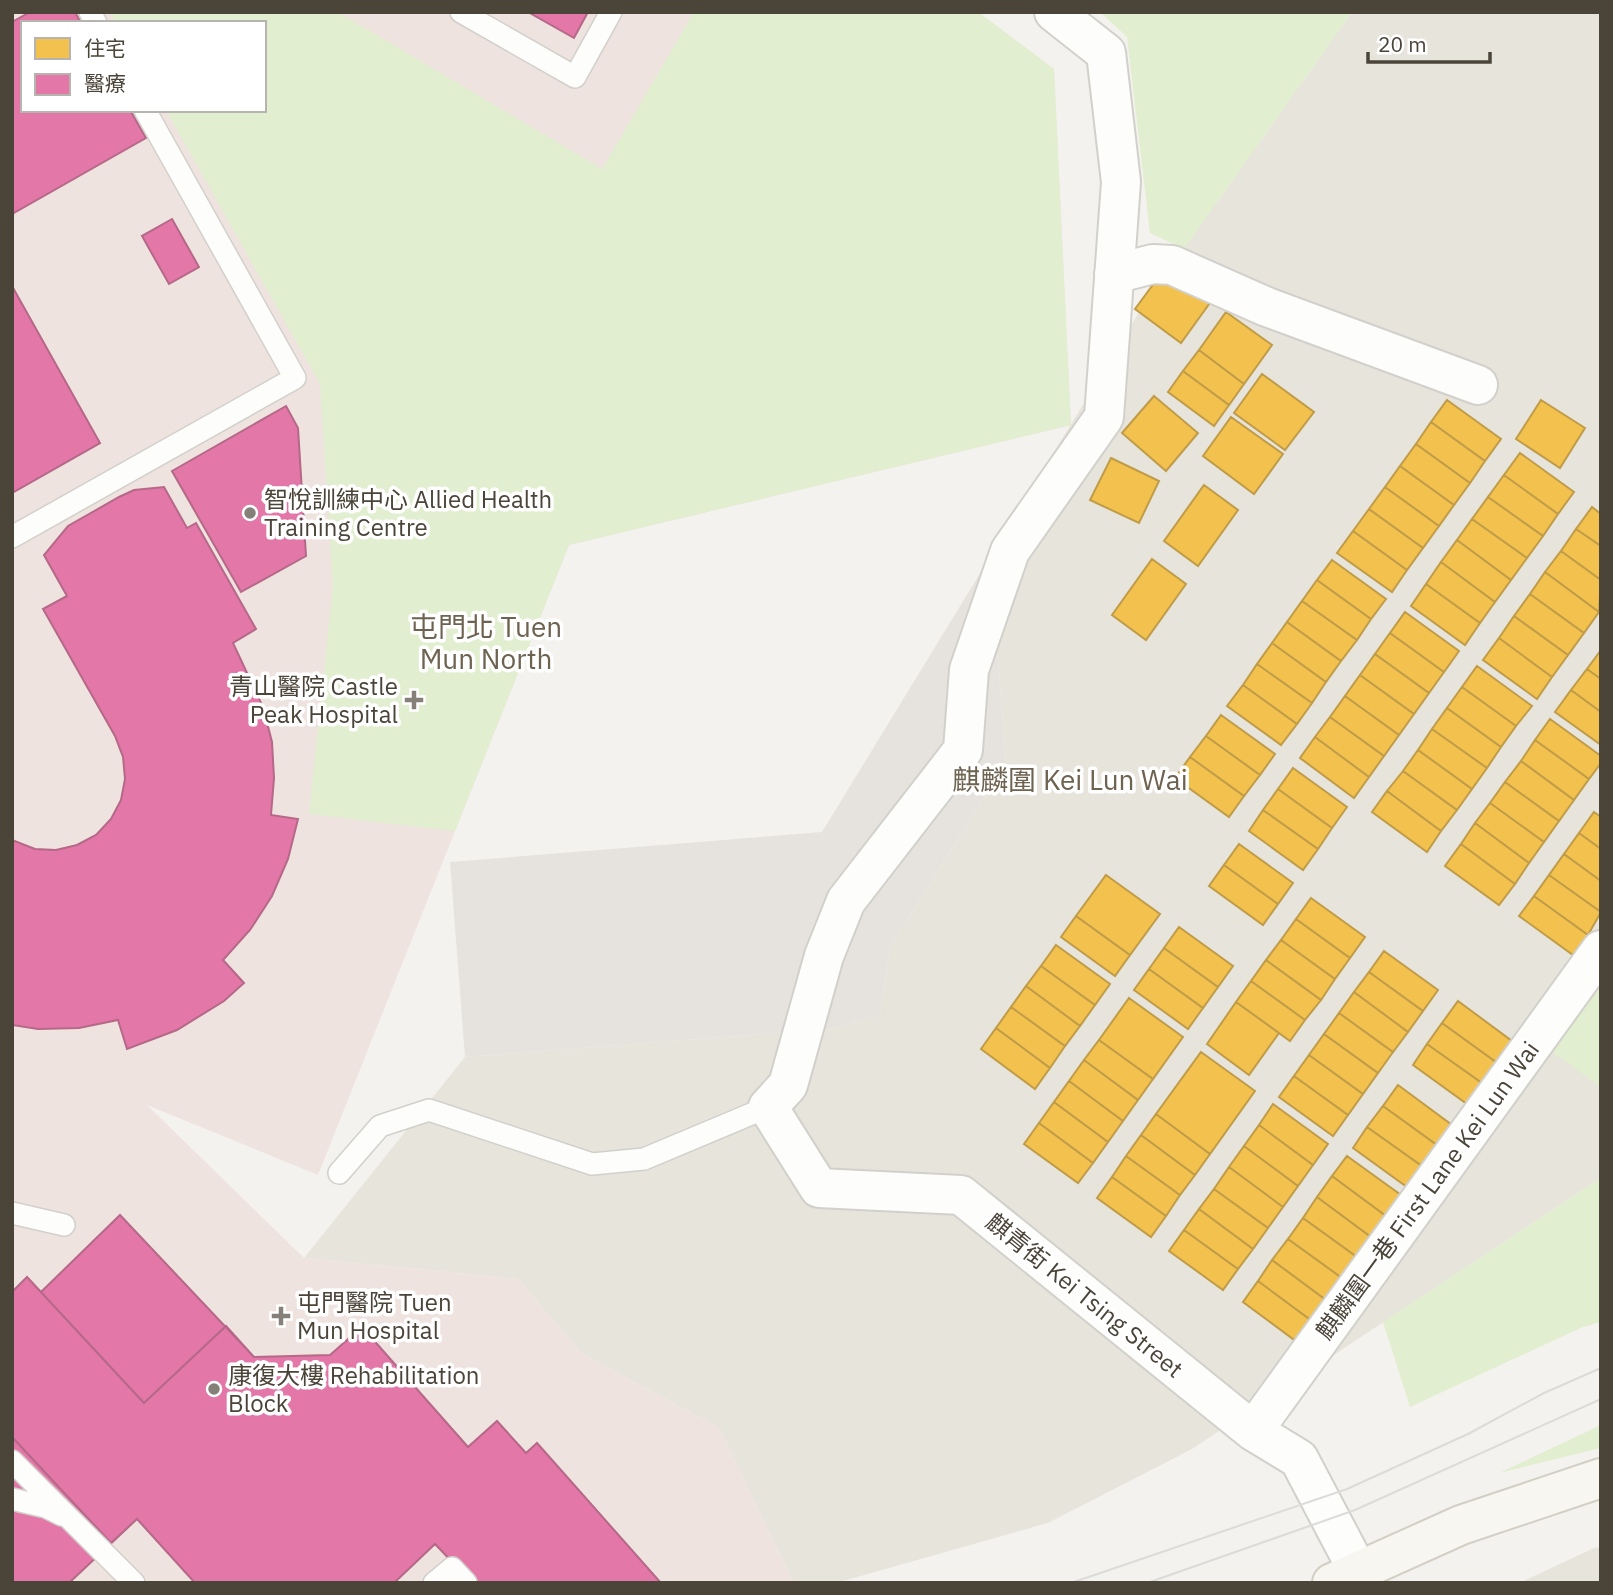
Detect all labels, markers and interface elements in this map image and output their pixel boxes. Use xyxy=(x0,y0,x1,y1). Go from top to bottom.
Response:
legend xyxy=(21,21,266,112)
scale bar xyxy=(1368,21,1490,65)
text: 20 m xyxy=(1378,30,1427,58)
text: 住宅 xyxy=(84,34,126,62)
text: 醫療 xyxy=(84,69,126,97)
place label: 智悅訓練中心 Allied Health Training Centre xyxy=(264,483,552,543)
marker: 智悅訓練中心 Allied Health Training Centre xyxy=(242,505,258,521)
district label: 屯門北 Tuen Mun North xyxy=(410,608,562,677)
place label: 青山醫院 Castle Peak Hospital xyxy=(229,670,398,730)
marker: 青山醫院 Castle Peak Hospital xyxy=(404,690,424,710)
district label: 麒麟圍 Kei Lun Wai xyxy=(952,761,1188,798)
street label: 麒麟圍一巷 First Lane Kei Lun Wai xyxy=(1308,1035,1546,1345)
street label: 麒青街 Kei Tsing Street xyxy=(980,1206,1190,1384)
place label: 屯門醫院 Tuen Mun Hospital xyxy=(297,1286,452,1346)
marker: 屯門醫院 Tuen Mun Hospital xyxy=(271,1306,291,1326)
place label: 康復大樓 Rehabilitation Block xyxy=(228,1359,479,1419)
marker: 康復大樓 Rehabilitation Block xyxy=(206,1381,222,1397)

